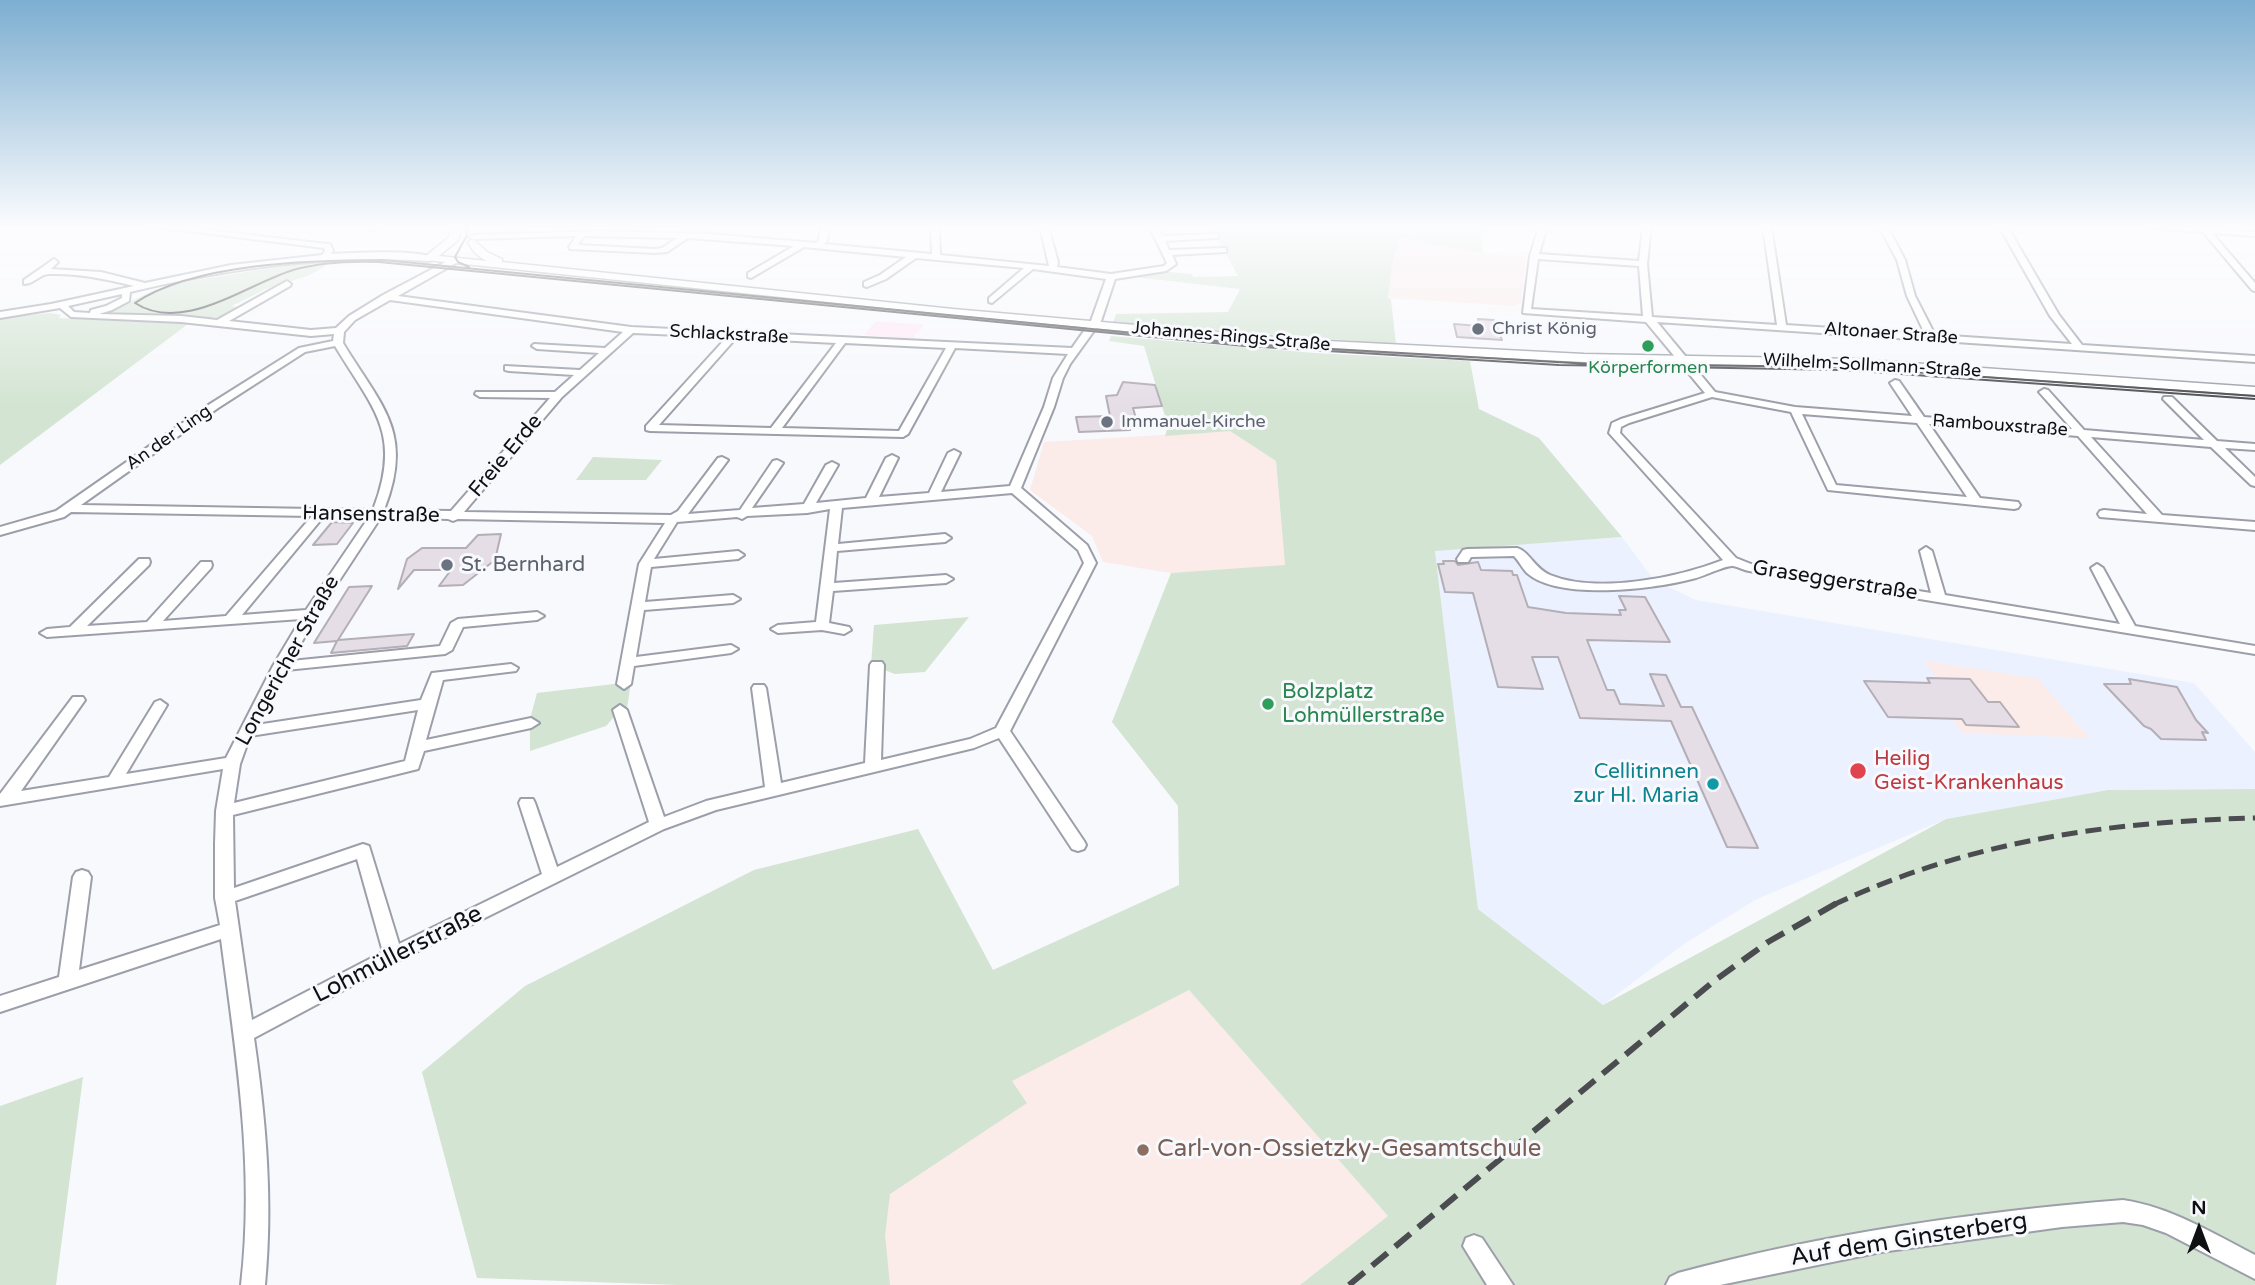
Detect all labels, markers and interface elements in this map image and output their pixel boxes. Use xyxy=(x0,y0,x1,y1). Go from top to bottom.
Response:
street label: Johannes-Rings-Straße xyxy=(1131,318,1331,356)
place label: Christ König xyxy=(1492,318,1597,340)
street label: Altonaer Straße xyxy=(1823,319,1959,349)
street label: Schlackstraße xyxy=(669,321,789,349)
marker: Christ König xyxy=(1470,321,1486,337)
marker: Körperformen xyxy=(1640,338,1656,354)
street label: Wilhelm-Sollmann-Straße xyxy=(1762,349,1982,383)
place label: Körperformen xyxy=(1588,357,1708,379)
street label: An der Ling xyxy=(122,401,216,475)
street label: Freie Erde xyxy=(464,409,548,503)
street label: Rambouxstraße xyxy=(1932,410,2068,442)
place label: Immanuel-Kirche xyxy=(1121,411,1266,433)
marker: Immanuel-Kirche xyxy=(1099,414,1115,430)
street label: Hansenstraße xyxy=(302,501,440,529)
place label: St. Bernhard xyxy=(461,552,585,578)
street label: Graseggerstraße xyxy=(1751,556,1919,606)
marker: St. Bernhard xyxy=(439,557,455,573)
street label: Longericher Straße xyxy=(231,572,345,750)
place label: Bolzplatz Lohmüllerstraße xyxy=(1282,679,1445,729)
marker: Bolzplatz Lohmüllerstraße xyxy=(1260,696,1276,712)
place label: Heilig Geist-Krankenhaus xyxy=(1874,746,2064,796)
place label: Cellitinnen zur Hl. Maria xyxy=(1573,759,1699,809)
marker: Heilig Geist-Krankenhaus xyxy=(1848,761,1868,781)
marker: Cellitinnen zur Hl. Maria xyxy=(1705,776,1721,792)
street label: Lohmüllerstraße xyxy=(309,900,487,1010)
place label: Carl-von-Ossietzky-Gesamtschule xyxy=(1157,1136,1541,1164)
marker: Carl-von-Ossietzky-Gesamtschule xyxy=(1135,1142,1151,1158)
north arrow xyxy=(2164,1194,2234,1264)
text: N xyxy=(2191,1197,2207,1219)
street label: Auf dem Ginsterberg xyxy=(1789,1207,2029,1273)

